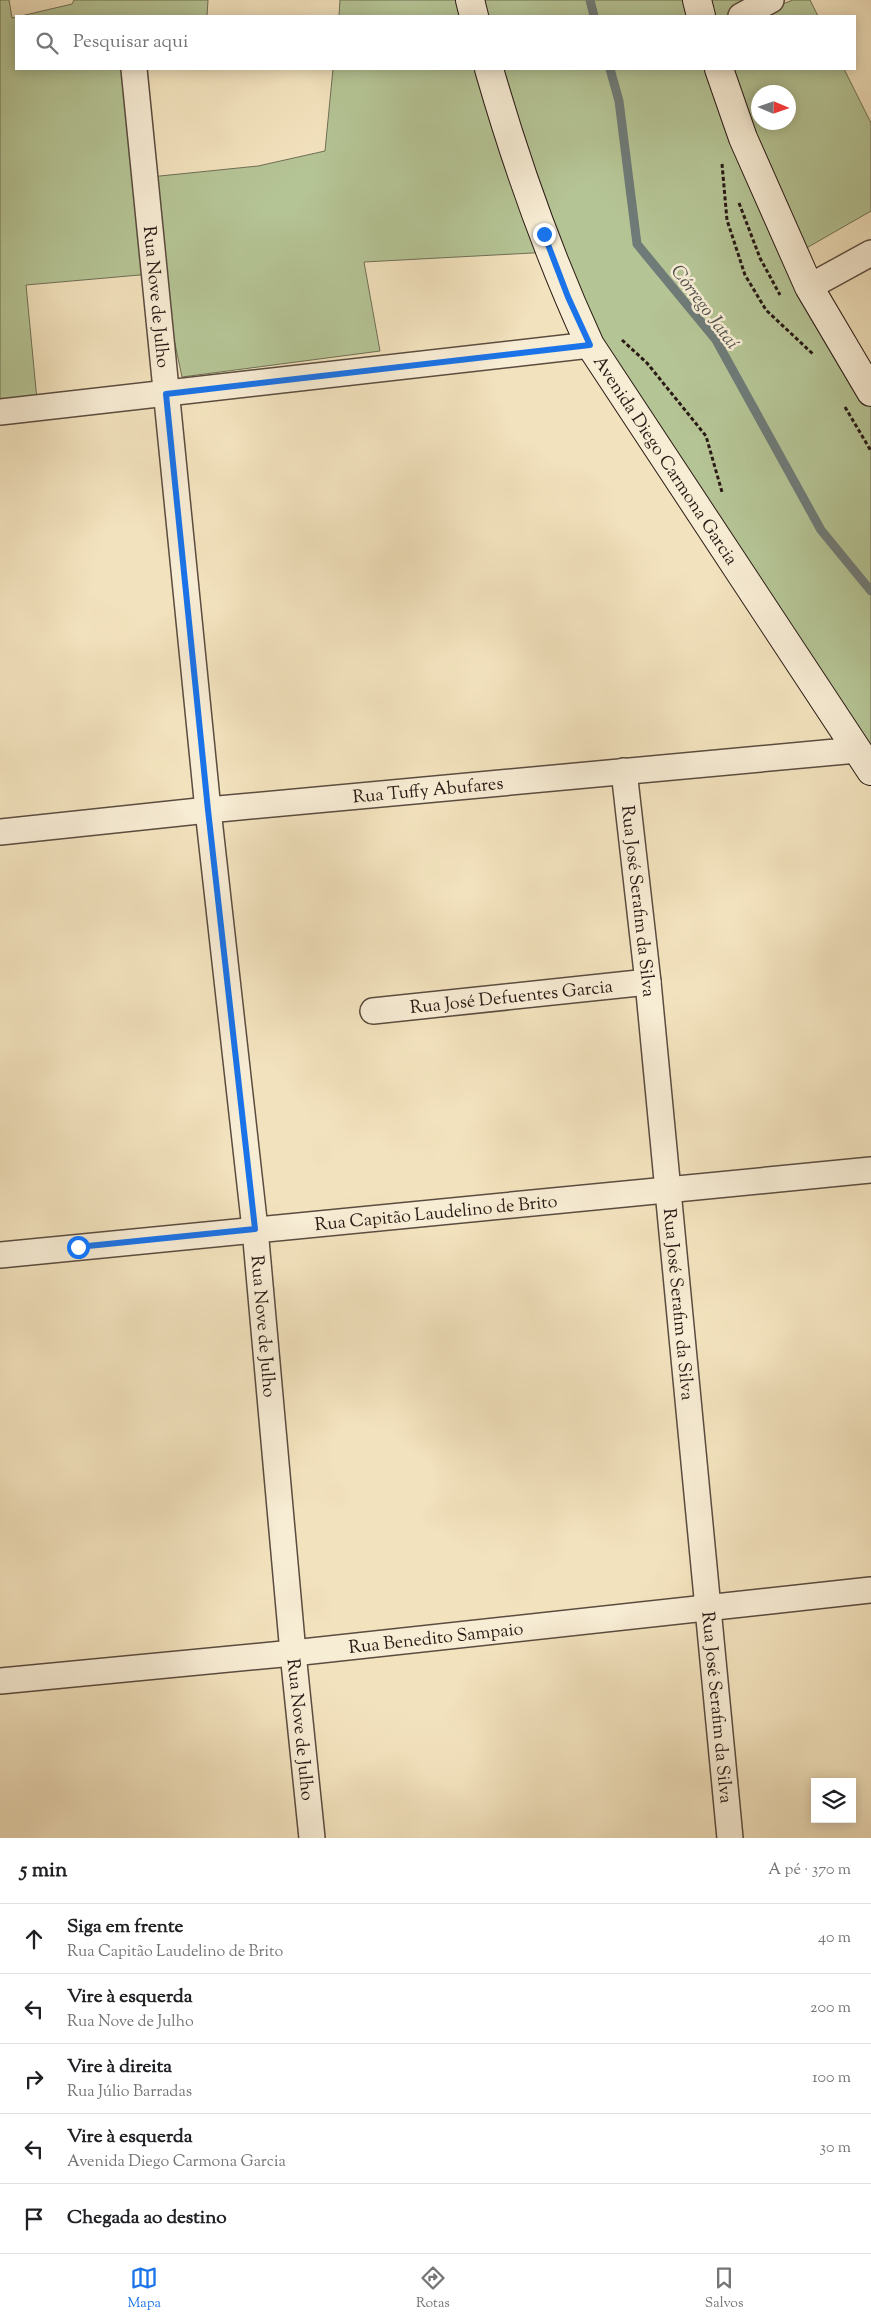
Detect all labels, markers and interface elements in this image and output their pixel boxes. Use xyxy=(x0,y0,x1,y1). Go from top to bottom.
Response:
search box xyxy=(15,15,856,70)
icon: search xyxy=(33,29,61,57)
text: Pesquisar aqui xyxy=(73,29,188,56)
north arrow xyxy=(751,85,796,130)
route end xyxy=(533,223,556,246)
street label: Rua Nove de Julho xyxy=(135,225,175,369)
water label: Córrego Jataí xyxy=(663,260,745,356)
street label: Avenida Diego Carmona Garcia xyxy=(585,351,743,571)
street label: Rua Tuffy Abufares xyxy=(352,772,505,812)
street label: Rua José Serafim da Silva xyxy=(613,804,660,998)
street label: Rua José Defuentes Garcia xyxy=(409,975,614,1022)
street label: Rua Capitão Laudelino de Brito xyxy=(314,1190,559,1239)
street label: Rua José Serafim da Silva xyxy=(655,1207,699,1402)
route start xyxy=(67,1236,90,1259)
street label: Rua Nove de Julho xyxy=(242,1254,281,1399)
street label: Rua José Serafim da Silva xyxy=(693,1610,738,1805)
street label: Rua Benedito Sampaio xyxy=(347,1617,525,1662)
street label: Rua Nove de Julho xyxy=(279,1658,319,1802)
map controls xyxy=(811,1778,856,1823)
button: layers xyxy=(811,1778,856,1823)
text: 5 min xyxy=(20,1856,67,1886)
text: A pé · 370 m xyxy=(768,1859,851,1882)
text: Siga em frente xyxy=(67,1914,183,1941)
icon: ahead xyxy=(20,1925,48,1953)
text: 40 m xyxy=(818,1927,851,1950)
text: Rua Capitão Laudelino de Brito xyxy=(67,1941,283,1964)
text: Vire à esquerda xyxy=(67,1984,193,2011)
icon: left xyxy=(20,1995,48,2023)
text: 200 m xyxy=(810,1997,851,2020)
text: Rua Nove de Julho xyxy=(67,2011,194,2034)
text: Vire à direita xyxy=(67,2054,172,2081)
icon: right xyxy=(20,2065,48,2093)
text: 100 m xyxy=(812,2067,851,2090)
text: Rua Júlio Barradas xyxy=(67,2081,192,2104)
text: Vire à esquerda xyxy=(67,2124,193,2151)
icon: left xyxy=(20,2135,48,2163)
text: 30 m xyxy=(820,2137,851,2160)
text: Avenida Diego Carmona Garcia xyxy=(67,2151,286,2174)
icon: arrive xyxy=(20,2205,48,2233)
text: Chegada ao destino xyxy=(67,2205,227,2232)
tab: Mapa xyxy=(127,2264,161,2314)
tab: Rotas xyxy=(416,2264,450,2314)
tab: Salvos xyxy=(705,2264,743,2314)

